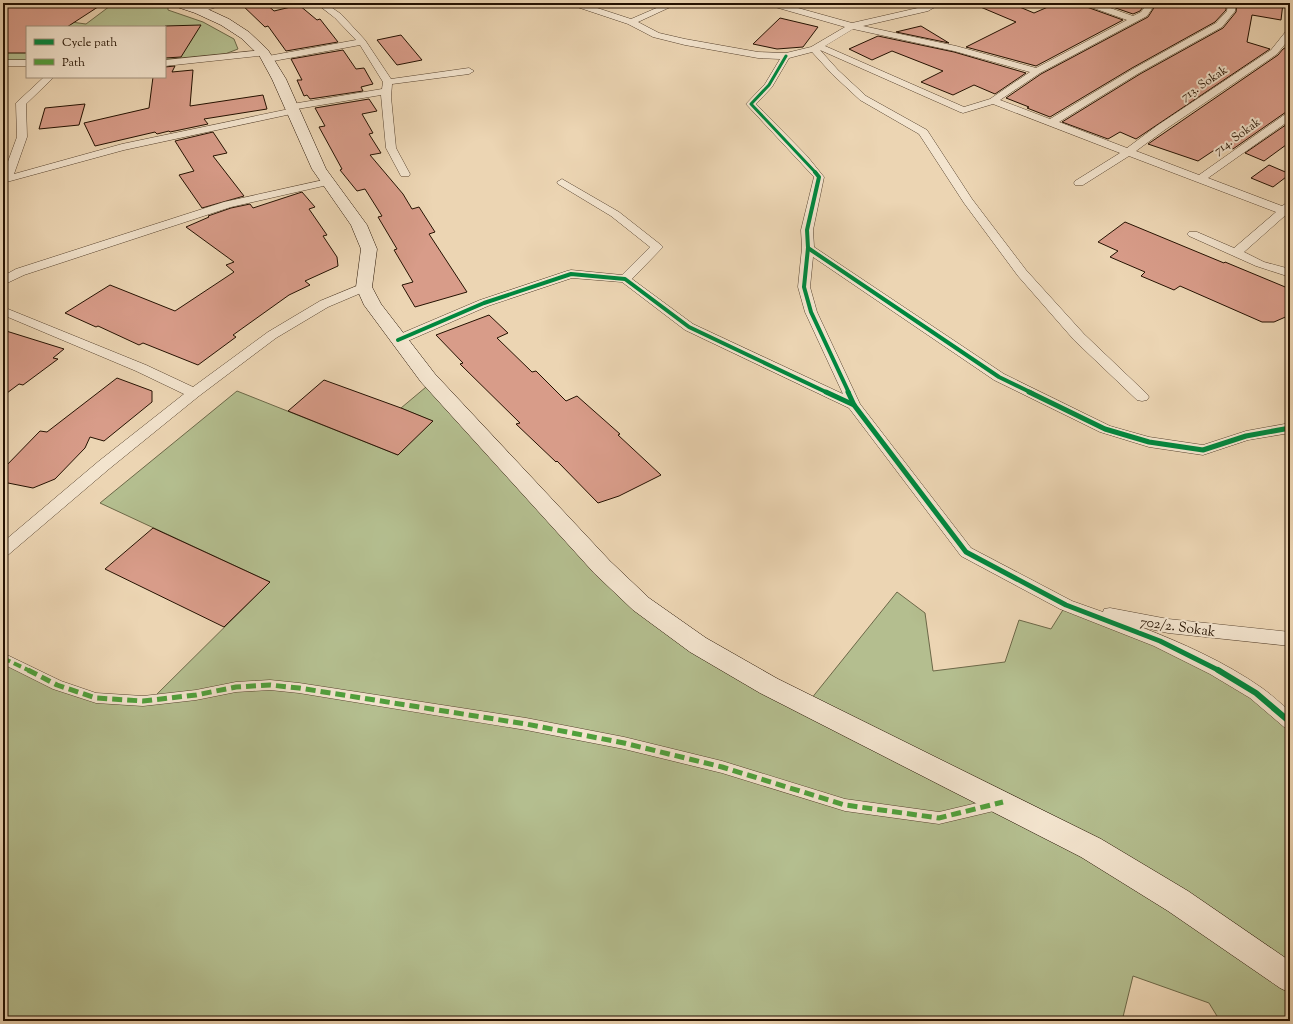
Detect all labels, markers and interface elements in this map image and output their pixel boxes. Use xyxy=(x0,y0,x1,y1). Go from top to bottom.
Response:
legend xyxy=(26,26,166,78)
text: Cycle path xyxy=(62,34,117,52)
text: Path xyxy=(62,54,85,72)
street label: 713. Sokak xyxy=(1178,61,1232,106)
street label: 714. Sokak xyxy=(1210,113,1265,160)
street label: 702/2. Sokak xyxy=(1139,613,1217,643)

